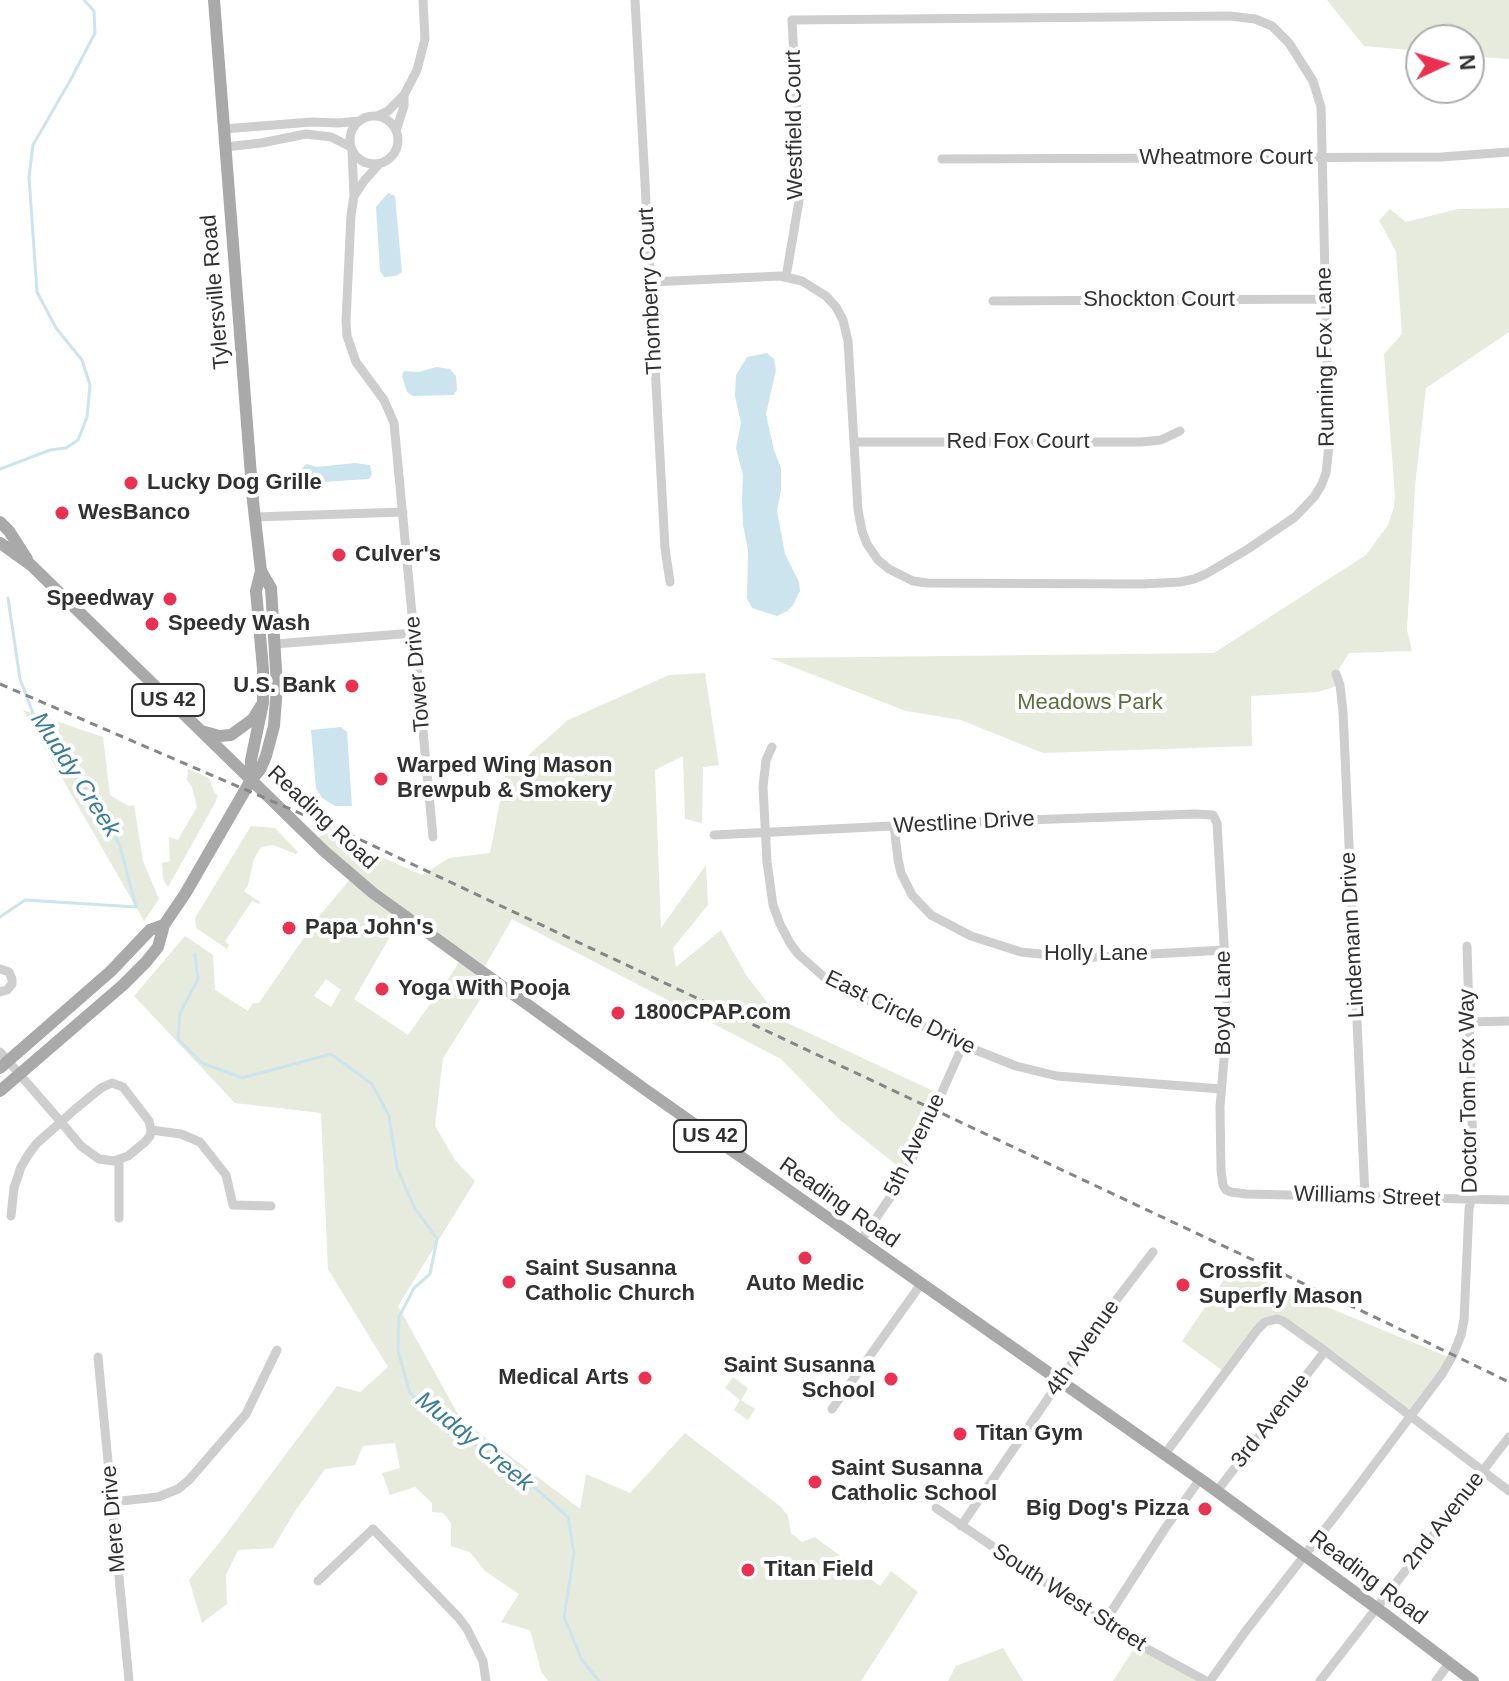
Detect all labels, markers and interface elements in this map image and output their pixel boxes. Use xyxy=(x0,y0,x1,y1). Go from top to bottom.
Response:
north arrow xyxy=(1405,24,1485,104)
street label: Westfield Court xyxy=(780,50,810,200)
text: N xyxy=(1454,54,1480,71)
street label: Wheatmore Court xyxy=(1139,145,1313,171)
street label: Thornberry Court xyxy=(633,207,669,375)
street label: Tylersville Road xyxy=(196,214,236,370)
street label: Running Fox Lane xyxy=(1311,267,1341,447)
street label: Shockton Court xyxy=(1083,287,1235,313)
street label: Red Fox Court xyxy=(946,429,1090,455)
place label: Lucky Dog Grille xyxy=(147,470,322,496)
marker: Lucky Dog Grille xyxy=(122,474,140,492)
place label: WesBanco xyxy=(78,500,190,526)
marker: WesBanco xyxy=(53,504,71,522)
place label: Culver's xyxy=(355,542,441,568)
marker: Culver's xyxy=(330,546,348,564)
place label: Speedway xyxy=(46,586,154,612)
marker: Speedway xyxy=(161,590,179,608)
place label: Speedy Wash xyxy=(168,611,310,637)
marker: Speedy Wash xyxy=(143,615,161,633)
street label: Tower Drive xyxy=(400,615,436,733)
place label: U.S. Bank xyxy=(233,673,336,699)
marker: U.S. Bank xyxy=(343,677,361,695)
road number: US 42 xyxy=(132,684,204,716)
park label: Meadows Park xyxy=(1017,690,1163,716)
water label: Muddy Creek xyxy=(24,707,126,843)
place label: Warped Wing Mason Brewpub & Smokery xyxy=(397,753,612,804)
street label: Reading Road xyxy=(262,760,382,876)
marker: Warped Wing Mason Brewpub & Smokery xyxy=(372,770,390,788)
street label: Westline Drive xyxy=(893,806,1035,840)
street label: Lindemann Drive xyxy=(1335,851,1371,1019)
place label: Papa John's xyxy=(305,915,434,941)
marker: Papa John's xyxy=(280,919,298,937)
street label: Holly Lane xyxy=(1044,941,1148,967)
street label: Boyd Lane xyxy=(1211,950,1237,1056)
street label: East Circle Drive xyxy=(821,965,979,1061)
place label: Yoga With Pooja xyxy=(398,976,570,1002)
marker: Yoga With Pooja xyxy=(373,980,391,998)
street label: Doctor Tom Fox Way xyxy=(1454,989,1484,1193)
place label: 1800CPAP.com xyxy=(634,1000,791,1026)
marker: 1800CPAP.com xyxy=(609,1004,627,1022)
street label: 5th Avenue xyxy=(879,1089,951,1201)
road number: US 42 xyxy=(674,1120,746,1152)
street label: Reading Road xyxy=(774,1152,904,1254)
street label: Williams Street xyxy=(1293,1181,1441,1213)
marker: Auto Medic xyxy=(796,1249,814,1267)
place label: Saint Susanna Catholic Church xyxy=(525,1256,695,1308)
place label: Crossfit Superfly Mason xyxy=(1199,1259,1363,1310)
place label: Auto Medic xyxy=(746,1271,864,1297)
marker: Saint Susanna Catholic Church xyxy=(500,1273,518,1291)
marker: Crossfit Superfly Mason xyxy=(1174,1276,1192,1294)
street label: 4th Avenue xyxy=(1040,1295,1126,1401)
place label: Saint Susanna School xyxy=(723,1353,875,1404)
place label: Medical Arts xyxy=(498,1365,629,1391)
marker: Medical Arts xyxy=(636,1369,654,1387)
street label: 3rd Avenue xyxy=(1226,1369,1316,1473)
marker: Saint Susanna School xyxy=(882,1370,900,1388)
water label: Muddy Creek xyxy=(409,1386,539,1498)
place label: Titan Gym xyxy=(976,1421,1083,1447)
marker: Titan Gym xyxy=(951,1425,969,1443)
place label: Saint Susanna Catholic School xyxy=(831,1456,997,1508)
street label: Mere Drive xyxy=(96,1464,132,1574)
street label: 2nd Avenue xyxy=(1398,1467,1490,1575)
marker: Saint Susanna Catholic School xyxy=(806,1473,824,1491)
place label: Big Dog's Pizza xyxy=(1026,1496,1189,1522)
marker: Big Dog's Pizza xyxy=(1196,1500,1214,1518)
street label: Reading Road xyxy=(1304,1525,1432,1631)
street label: South West Street xyxy=(987,1538,1151,1658)
place label: Titan Field xyxy=(764,1557,874,1583)
marker: Titan Field xyxy=(739,1561,757,1579)

